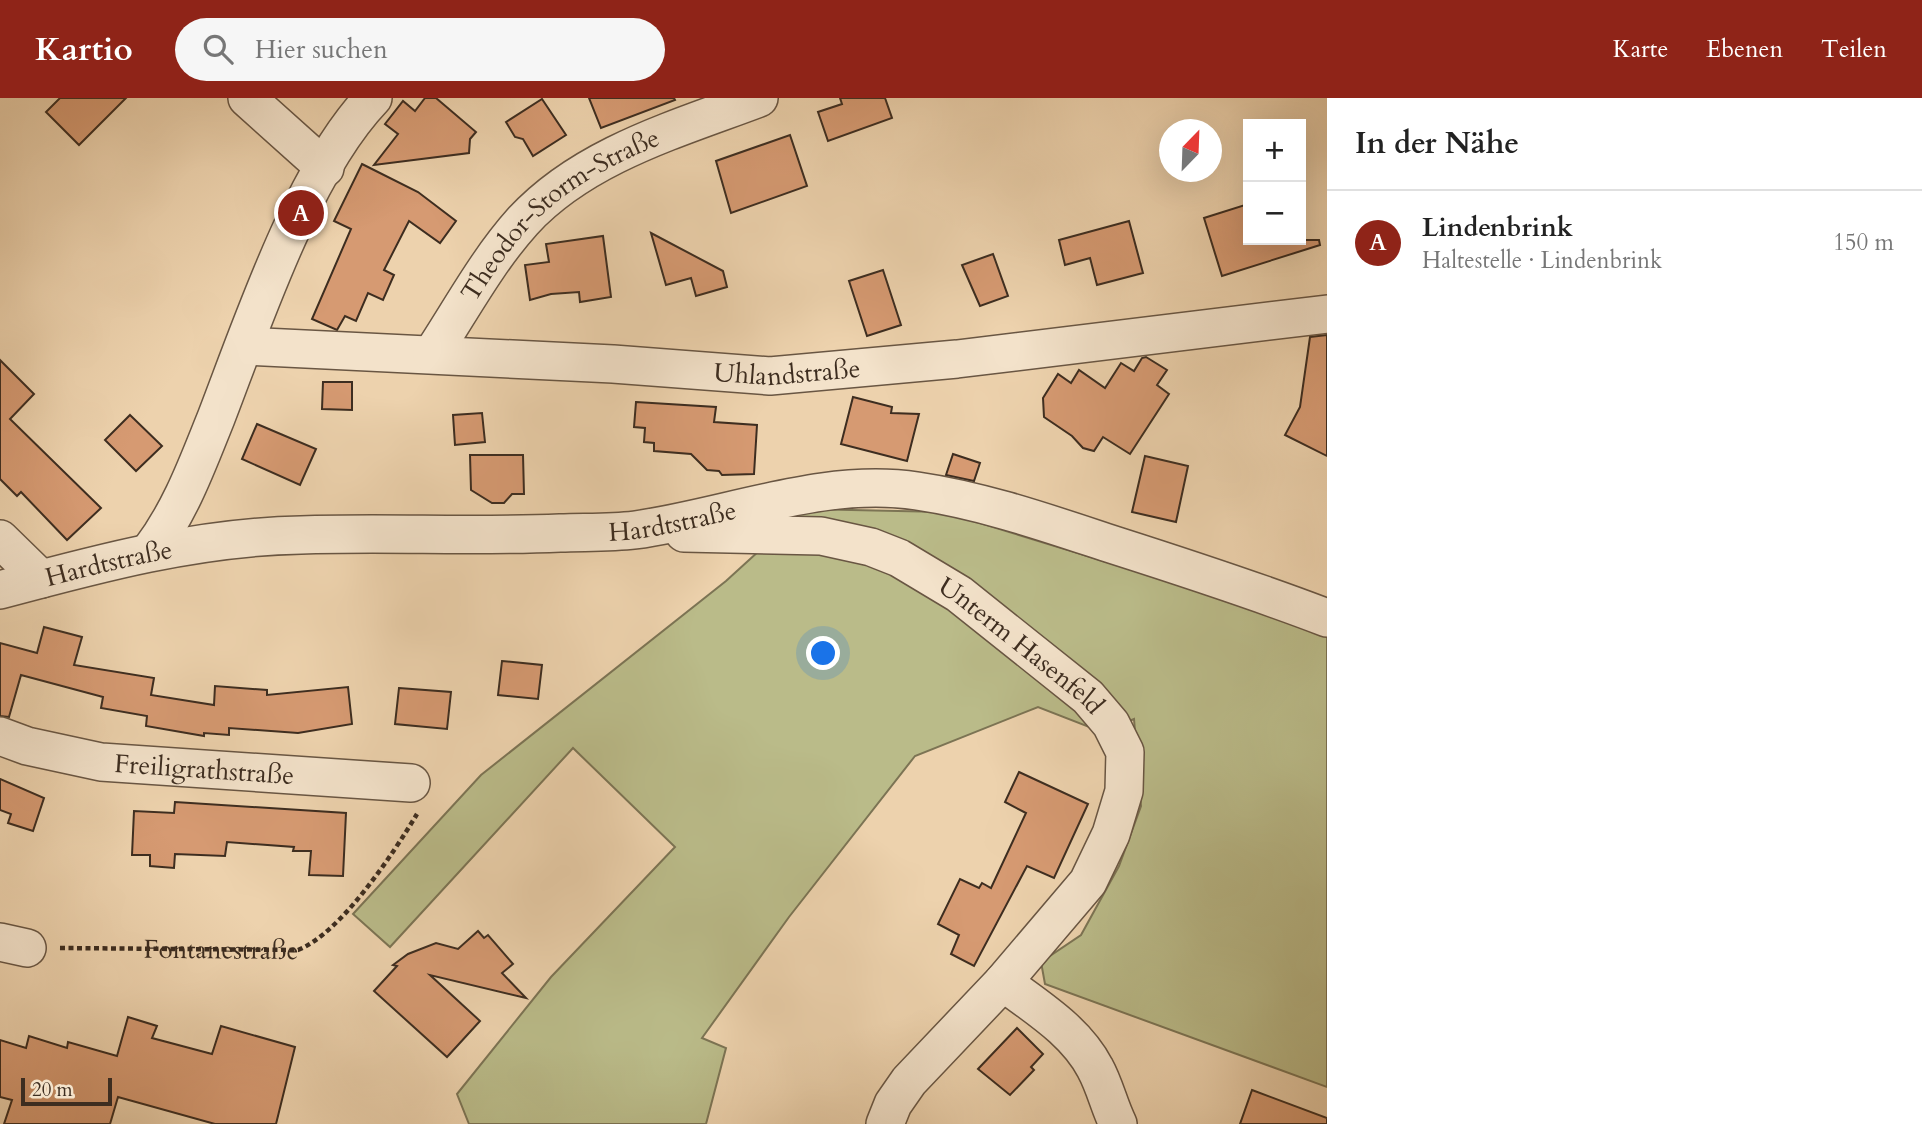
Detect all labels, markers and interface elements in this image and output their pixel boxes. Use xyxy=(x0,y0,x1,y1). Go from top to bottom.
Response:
search box xyxy=(175,18,665,81)
text: Kartio xyxy=(35,27,133,72)
icon: search xyxy=(199,30,237,68)
text: Hier suchen xyxy=(255,32,388,67)
text: Karte xyxy=(1613,33,1668,66)
text: Ebenen xyxy=(1706,33,1783,66)
text: Teilen xyxy=(1821,33,1887,66)
north arrow xyxy=(1159,119,1222,182)
map controls xyxy=(1243,119,1306,245)
button: + xyxy=(1243,119,1306,182)
street label: Theodor-Storm-Straße xyxy=(452,120,664,308)
text: In der Nähe xyxy=(1355,123,1519,164)
button: − xyxy=(1243,182,1306,245)
pin: A xyxy=(278,187,324,239)
text: Lindenbrink xyxy=(1422,210,1573,245)
text: A xyxy=(1369,227,1387,258)
text: 150 m xyxy=(1833,227,1894,258)
text: Haltestelle · Lindenbrink xyxy=(1422,245,1662,276)
street label: Uhlandstraße xyxy=(712,350,862,394)
street label: Hardtstraße xyxy=(607,492,740,550)
street label: Hardtstraße xyxy=(41,532,175,595)
street label: Unterm Hasenfeld xyxy=(932,568,1113,722)
your location xyxy=(806,636,840,670)
street label: Freiligrathstraße xyxy=(113,745,295,793)
street label: Fontanestraße xyxy=(143,931,298,968)
scale bar xyxy=(21,1075,112,1107)
text: 20 m xyxy=(32,1077,73,1103)

